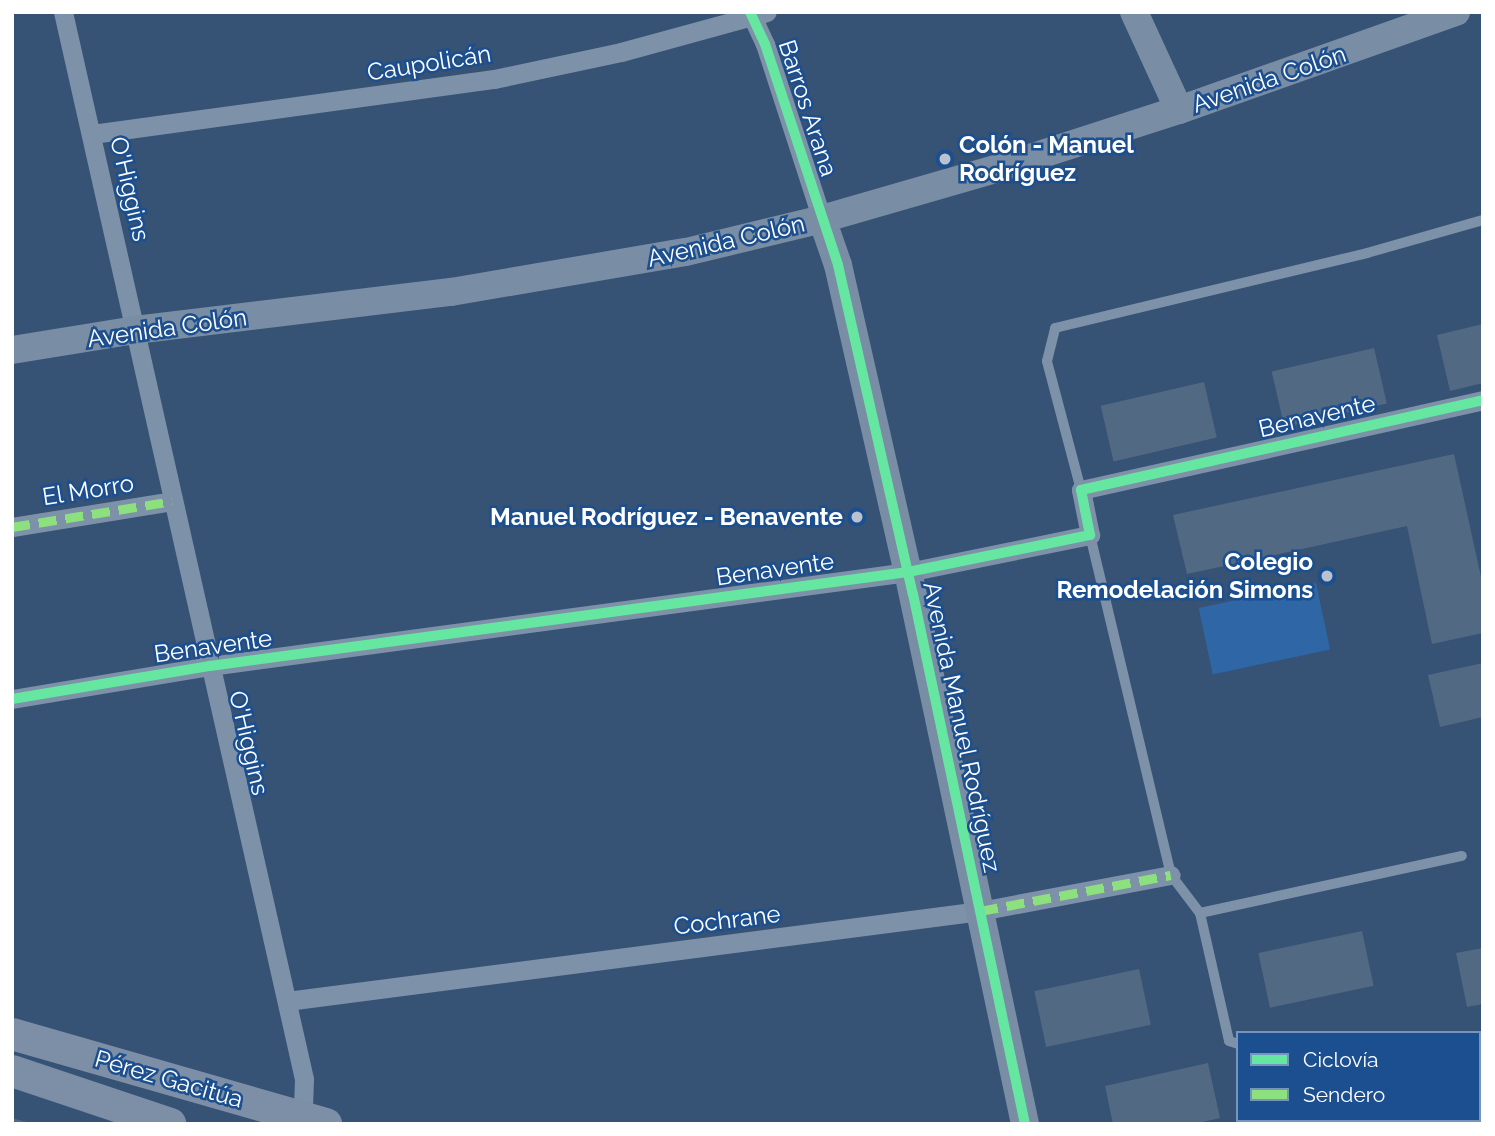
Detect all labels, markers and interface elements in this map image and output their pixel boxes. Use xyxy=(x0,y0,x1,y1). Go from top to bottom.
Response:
street label: Barros Arana xyxy=(772,36,844,180)
street label: Caupolicán xyxy=(365,39,493,87)
street label: Avenida Colón xyxy=(1188,39,1350,119)
place label: Colón - Manuel Rodríguez xyxy=(959,131,1134,187)
street label: O'Higgins xyxy=(104,134,156,244)
marker: Colón - Manuel Rodríguez xyxy=(937,151,953,167)
street label: Avenida Colón xyxy=(644,209,808,273)
street label: Avenida Colón xyxy=(85,303,249,353)
street label: Benavente xyxy=(1256,389,1378,443)
street label: El Morro xyxy=(40,468,136,512)
place label: Manuel Rodríguez - Benavente xyxy=(489,503,843,531)
marker: Manuel Rodríguez - Benavente xyxy=(849,509,865,525)
street label: Benavente xyxy=(714,546,836,592)
place label: Colegio Remodelación Simons xyxy=(1056,548,1313,604)
marker: Colegio Remodelación Simons xyxy=(1319,568,1335,584)
street label: Avenida Manuel Rodríguez xyxy=(917,579,1007,875)
street label: Benavente xyxy=(152,623,274,669)
street label: O'Higgins xyxy=(223,688,275,798)
street label: Cochrane xyxy=(672,899,782,941)
legend xyxy=(1236,1031,1481,1122)
street label: Pérez Gacitúa xyxy=(92,1044,246,1114)
text: Ciclovía xyxy=(1303,1047,1379,1072)
text: Sendero xyxy=(1303,1082,1385,1107)

